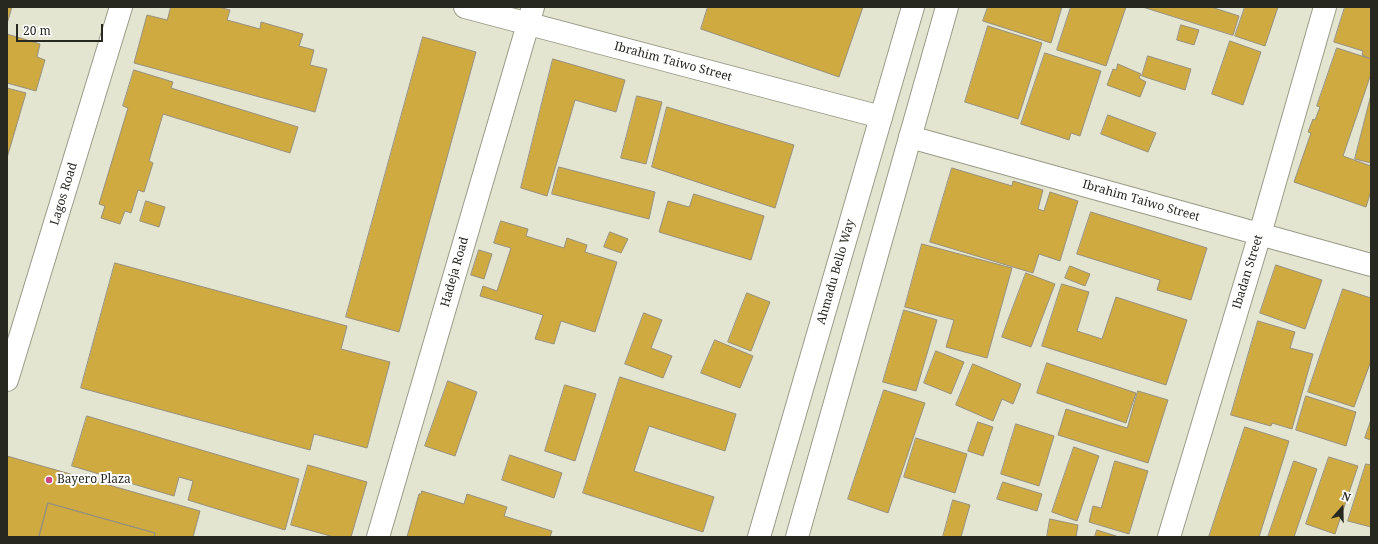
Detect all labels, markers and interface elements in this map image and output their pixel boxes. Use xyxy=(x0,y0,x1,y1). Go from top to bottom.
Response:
scale bar xyxy=(18,16,105,42)
text: 20 m xyxy=(23,22,51,39)
street label: Ibrahim Taiwo Street xyxy=(613,39,733,85)
street label: Lagos Road xyxy=(48,161,80,227)
street label: Ibrahim Taiwo Street xyxy=(1081,177,1201,225)
street label: Ahmadu Bello Way xyxy=(814,218,858,326)
street label: Ibadan Street xyxy=(1230,233,1266,311)
street label: Hadeja Road xyxy=(438,235,472,309)
place label: Bayero Plaza xyxy=(57,473,131,487)
marker: Bayero Plaza xyxy=(44,475,54,485)
north arrow xyxy=(1322,488,1362,528)
text: N xyxy=(1340,488,1353,505)

